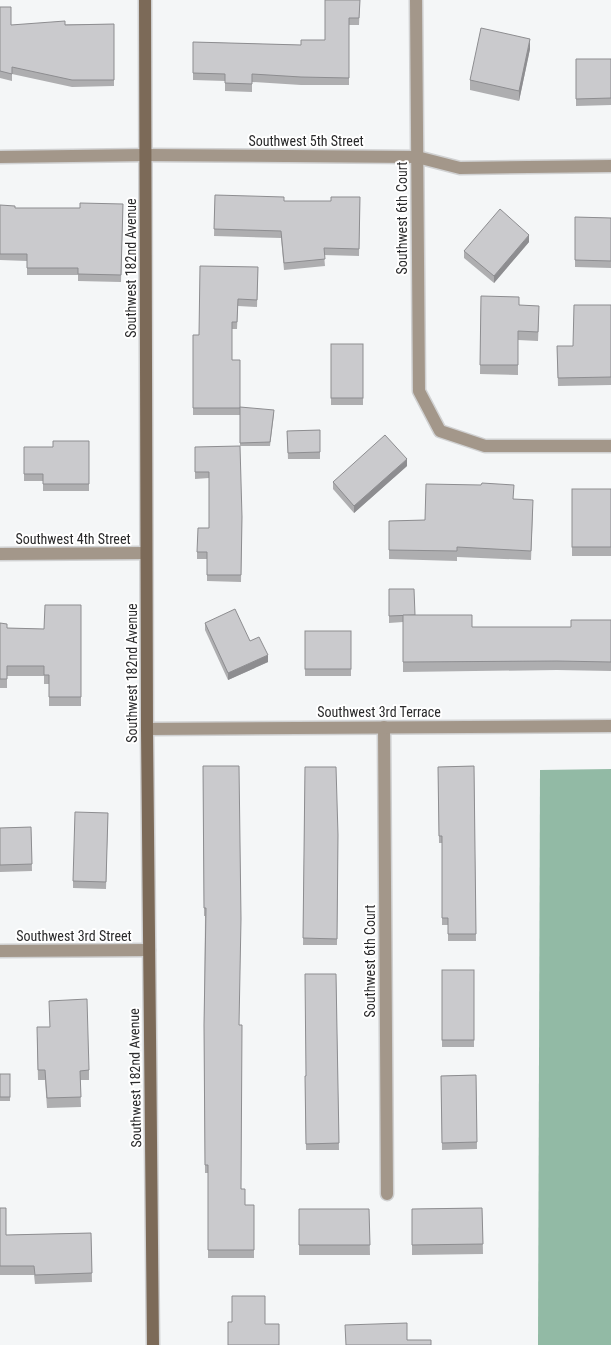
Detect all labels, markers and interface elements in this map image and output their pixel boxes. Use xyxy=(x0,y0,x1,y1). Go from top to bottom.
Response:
street label: Southwest 5th Street xyxy=(248,133,364,149)
street label: Southwest 6th Court xyxy=(394,162,410,274)
street label: Southwest 182nd Avenue xyxy=(123,198,139,338)
street label: Southwest 4th Street xyxy=(15,531,131,547)
street label: Southwest 182nd Avenue xyxy=(124,603,140,743)
street label: Southwest 3rd Terrace xyxy=(317,704,441,720)
street label: Southwest 6th Court xyxy=(362,905,378,1017)
street label: Southwest 3rd Street xyxy=(16,928,132,944)
street label: Southwest 182nd Avenue xyxy=(126,1008,144,1148)

